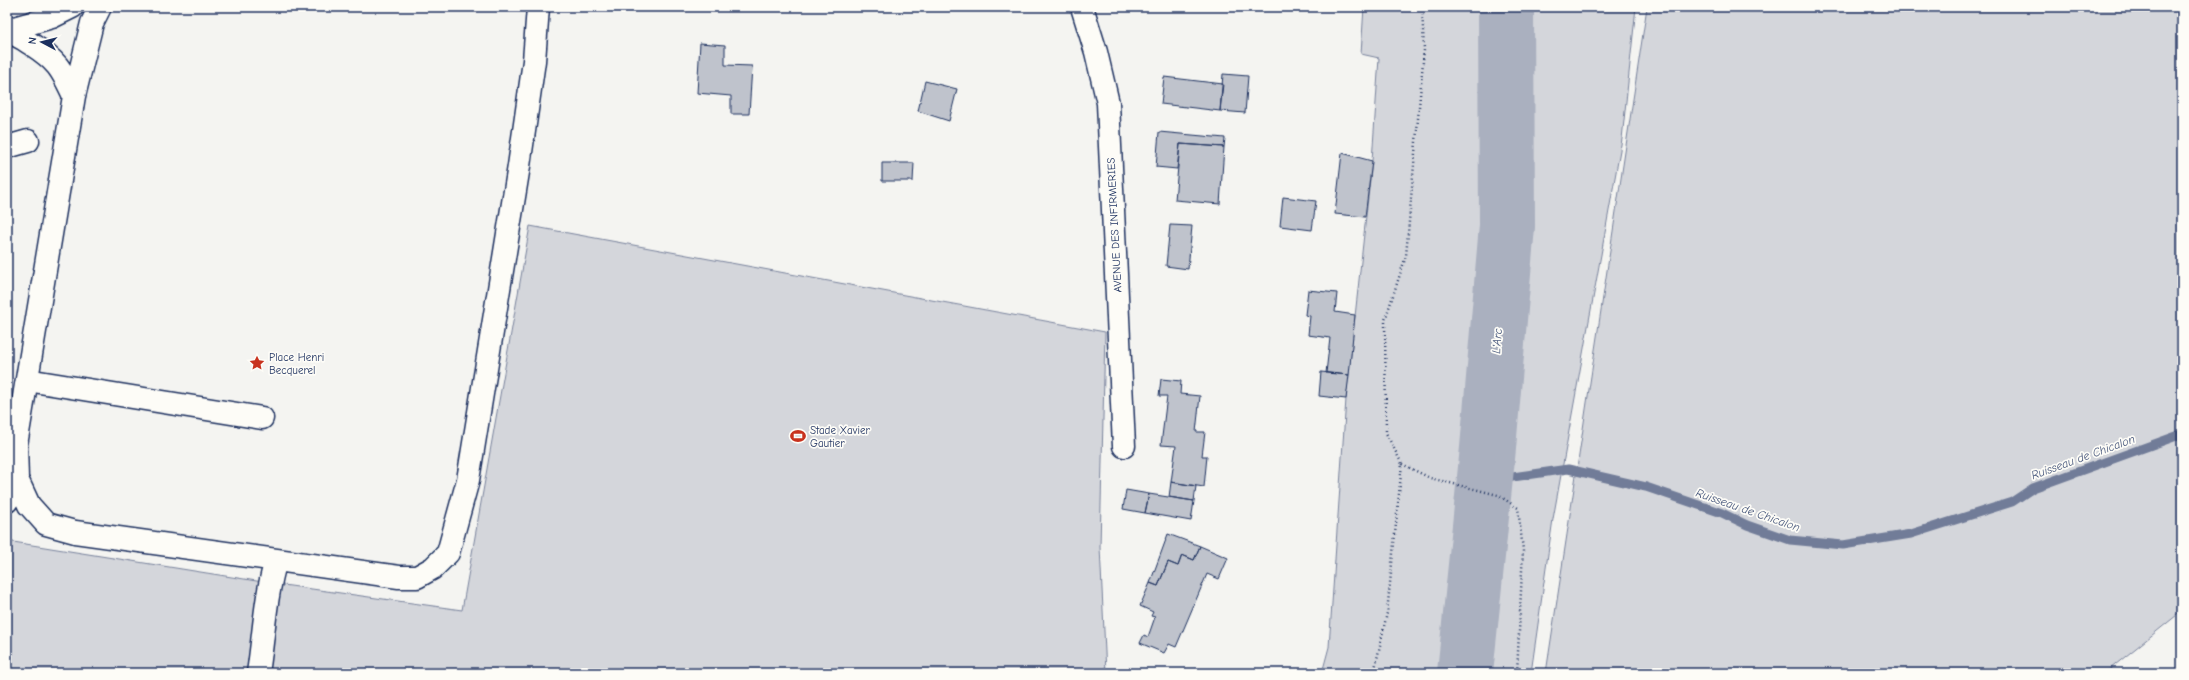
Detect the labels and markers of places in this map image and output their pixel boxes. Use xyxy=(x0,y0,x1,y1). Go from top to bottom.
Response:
place label: Place Henri Becquerel xyxy=(269,351,324,377)
place icon: Place Henri Becquerel xyxy=(248,354,266,372)
place label: Stade Xavier Gautier xyxy=(810,424,870,450)
sports icon: Stade Xavier Gautier xyxy=(789,427,807,445)

